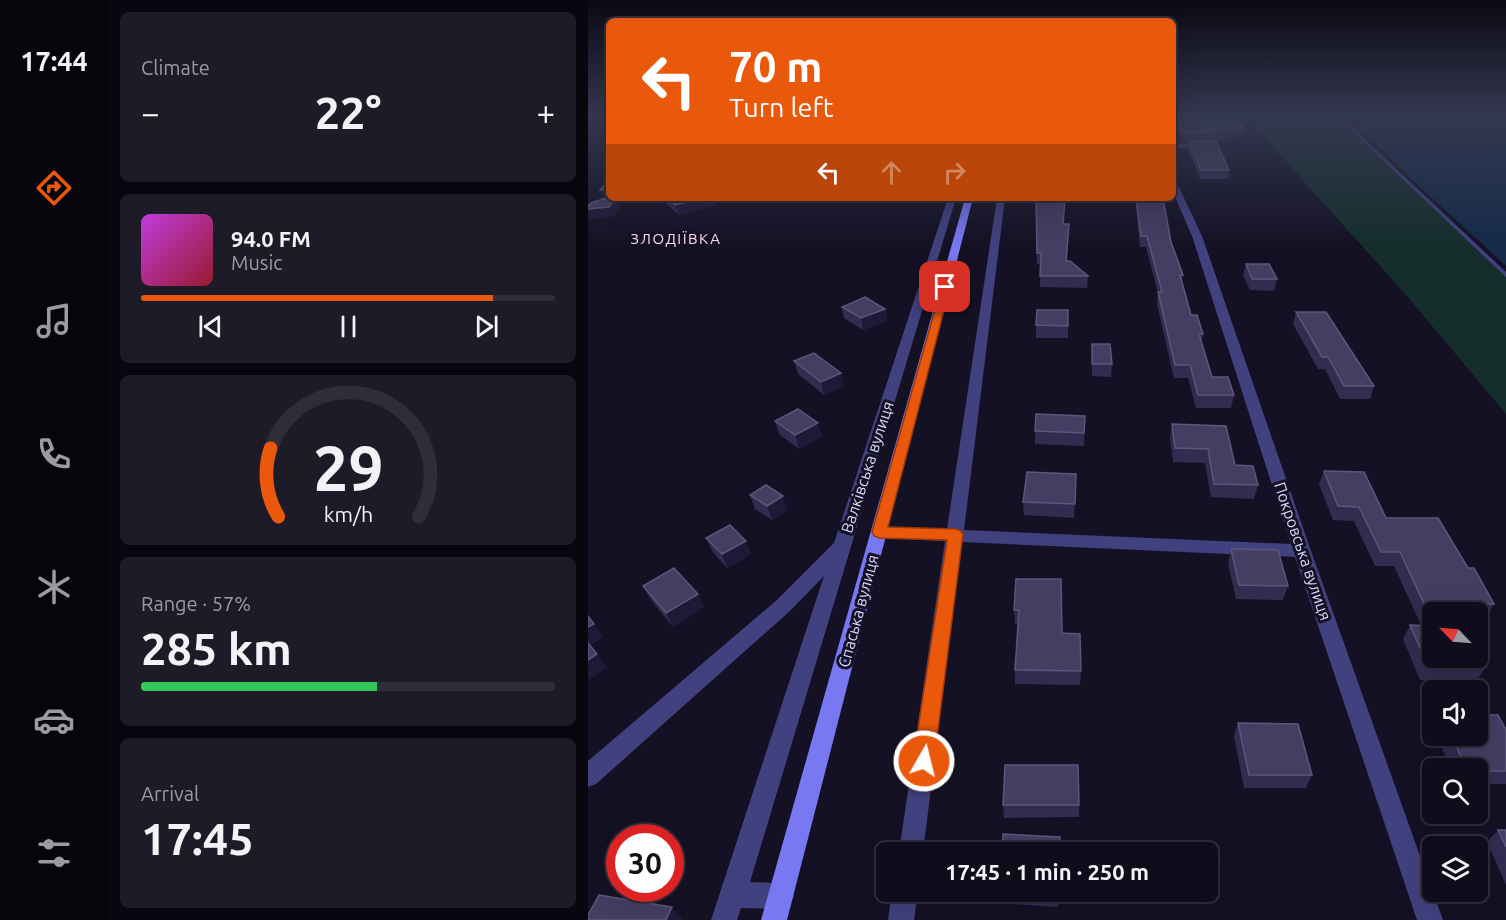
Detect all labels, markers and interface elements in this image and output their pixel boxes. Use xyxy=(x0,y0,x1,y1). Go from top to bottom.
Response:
icon: left xyxy=(630,42,708,120)
text: 70 m xyxy=(729,43,823,90)
text: 17:44 xyxy=(20,46,88,76)
text: Climate xyxy=(141,56,210,79)
text: 22° xyxy=(315,87,381,138)
text: Turn left xyxy=(729,92,833,122)
text: − xyxy=(141,94,160,131)
text: + xyxy=(536,94,555,131)
icon: left xyxy=(812,156,845,189)
icon: ahead xyxy=(875,156,908,189)
icon: right xyxy=(938,156,971,189)
icon: directions xyxy=(33,167,75,209)
text: 94.0 FM xyxy=(231,226,311,251)
district label: ЗЛОДІЇВКА xyxy=(631,230,721,247)
text: Music xyxy=(231,251,283,274)
pin xyxy=(919,261,970,312)
icon: arrive xyxy=(928,270,961,303)
icon: music xyxy=(33,300,75,342)
icon: previous xyxy=(194,310,227,343)
icon: pause xyxy=(332,310,365,343)
icon: next xyxy=(470,310,503,343)
street label: Валківська вулиця xyxy=(837,399,897,535)
icon: phone xyxy=(33,433,75,475)
text: 29 xyxy=(313,433,383,503)
street label: Покровська вулиця xyxy=(1271,479,1335,623)
text: km/h xyxy=(323,502,373,526)
street label: Спаська вулиця xyxy=(834,553,882,669)
icon: climate xyxy=(33,566,75,608)
text: Range · 57% xyxy=(141,592,251,615)
north arrow xyxy=(1422,602,1488,668)
map controls xyxy=(1422,602,1488,902)
text: 285 km xyxy=(141,623,292,674)
button: sound xyxy=(1422,680,1488,746)
icon: car xyxy=(33,699,75,741)
position arrow xyxy=(892,729,956,793)
button: search xyxy=(1422,758,1488,824)
text: Arrival xyxy=(141,782,199,805)
text: 17:45 xyxy=(141,813,254,864)
speed limit sign: 30 xyxy=(606,824,684,902)
icon: filters xyxy=(33,832,75,874)
button: layers xyxy=(1422,836,1488,902)
text: 17:45 · 1 min · 250 m xyxy=(945,859,1149,884)

